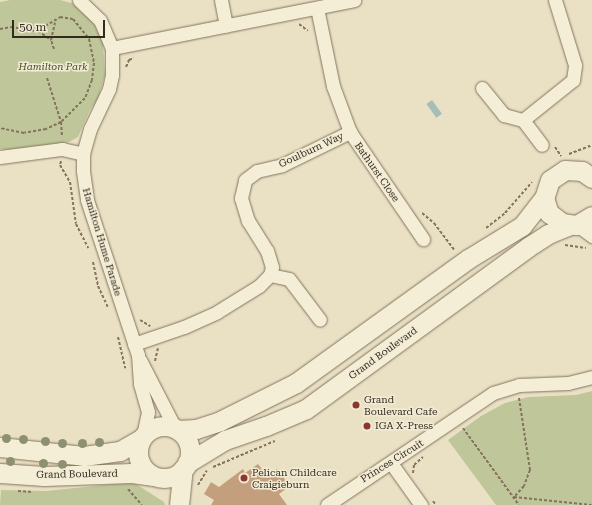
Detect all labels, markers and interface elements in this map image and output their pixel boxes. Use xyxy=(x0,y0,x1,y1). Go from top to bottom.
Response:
scale bar xyxy=(14,12,107,38)
text: 50 m xyxy=(19,20,46,34)
park label: Hamilton Park xyxy=(18,61,88,73)
street label: Goulburn Way xyxy=(277,130,345,170)
street label: Bathurst Close xyxy=(352,140,402,204)
street label: Hamilton Hume Parade xyxy=(80,187,124,297)
street label: Grand Boulevard xyxy=(346,324,420,382)
place label: Grand Boulevard Cafe xyxy=(364,393,437,416)
marker: Grand Boulevard Cafe xyxy=(351,400,361,410)
place label: IGA X-Press xyxy=(375,420,433,432)
marker: IGA X-Press xyxy=(362,421,372,431)
street label: Princes Circuit xyxy=(358,437,426,485)
place label: Pelican Childcare Craigieburn xyxy=(252,466,337,490)
street label: Grand Boulevard xyxy=(36,467,118,481)
marker: Pelican Childcare Craigieburn xyxy=(239,473,249,483)

